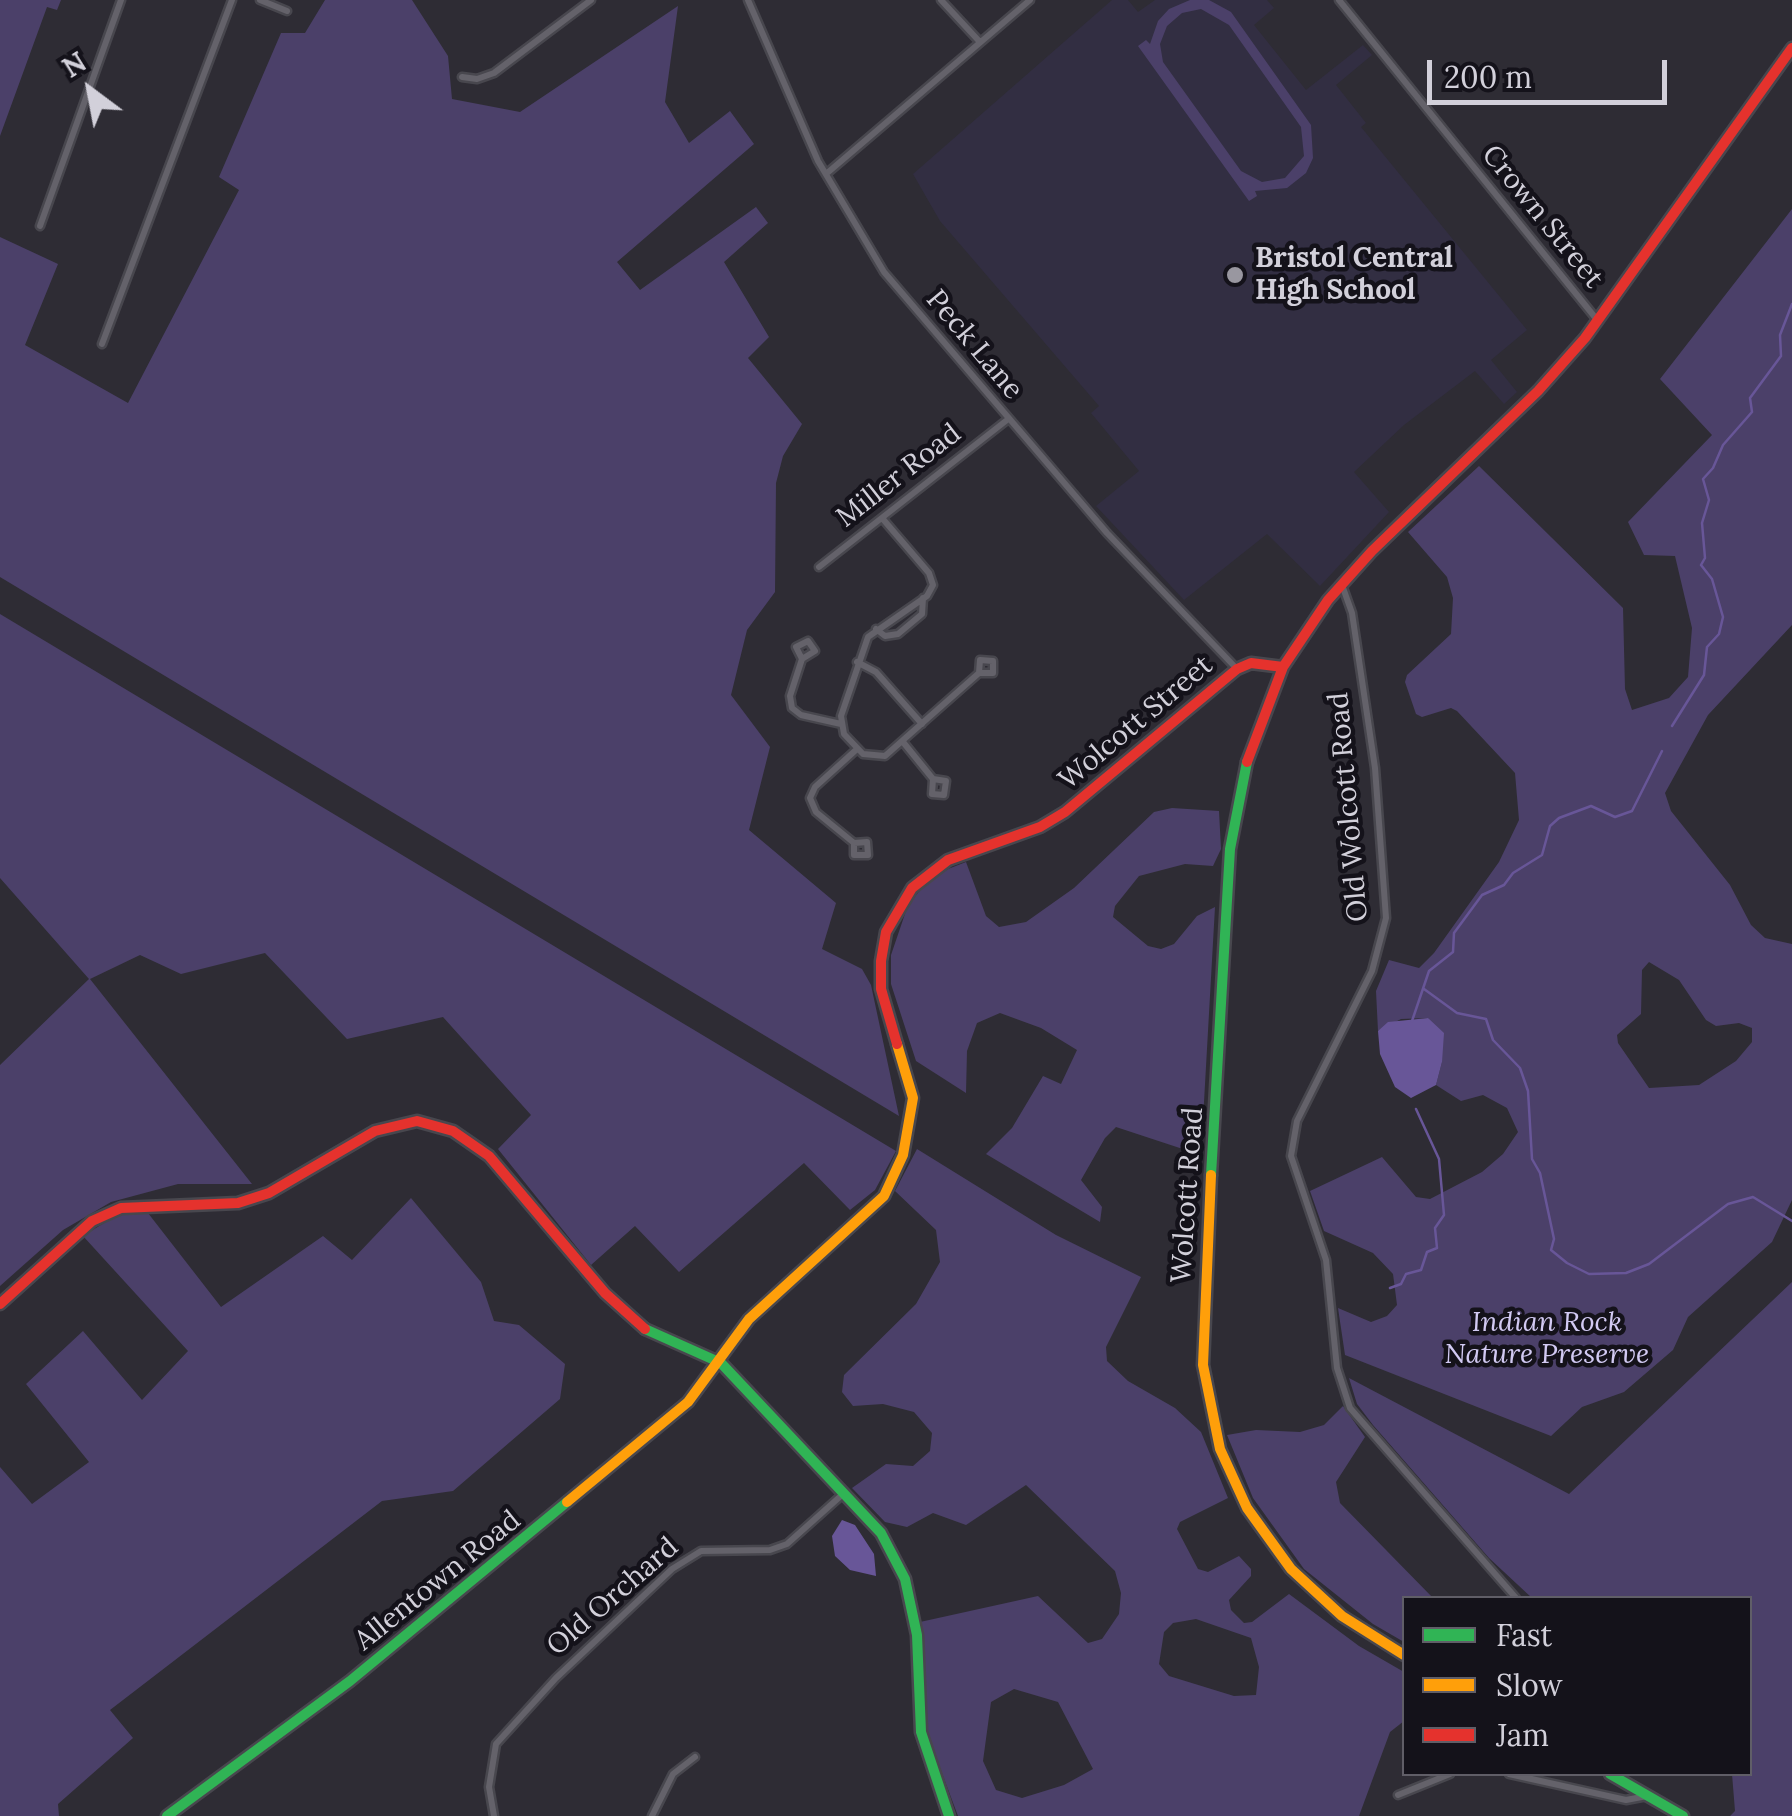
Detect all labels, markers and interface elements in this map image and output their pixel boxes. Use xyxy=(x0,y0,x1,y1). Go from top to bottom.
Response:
north arrow xyxy=(40,40,140,140)
scale bar xyxy=(1432,40,1672,102)
text: N xyxy=(55,44,93,86)
text: 200 m xyxy=(1444,58,1532,96)
street label: Crown Street xyxy=(1474,139,1610,295)
place label: Bristol Central High School xyxy=(1255,242,1453,308)
marker: Bristol Central High School xyxy=(1224,264,1246,286)
street label: Peck Lane xyxy=(919,283,1029,407)
street label: Miller Road xyxy=(830,417,968,535)
street label: Wolcott Street xyxy=(1052,649,1220,797)
street label: Old Wolcott Road xyxy=(1322,691,1376,923)
street label: Wolcott Road xyxy=(1165,1106,1211,1284)
park label: Indian Rock Nature Preserve xyxy=(1445,1306,1649,1372)
street label: Allentown Road xyxy=(348,1504,528,1658)
street label: Old Orchard xyxy=(541,1531,685,1663)
legend xyxy=(1402,1596,1752,1776)
text: Fast xyxy=(1496,1616,1552,1654)
text: Slow xyxy=(1496,1666,1562,1704)
text: Jam xyxy=(1496,1716,1549,1754)

